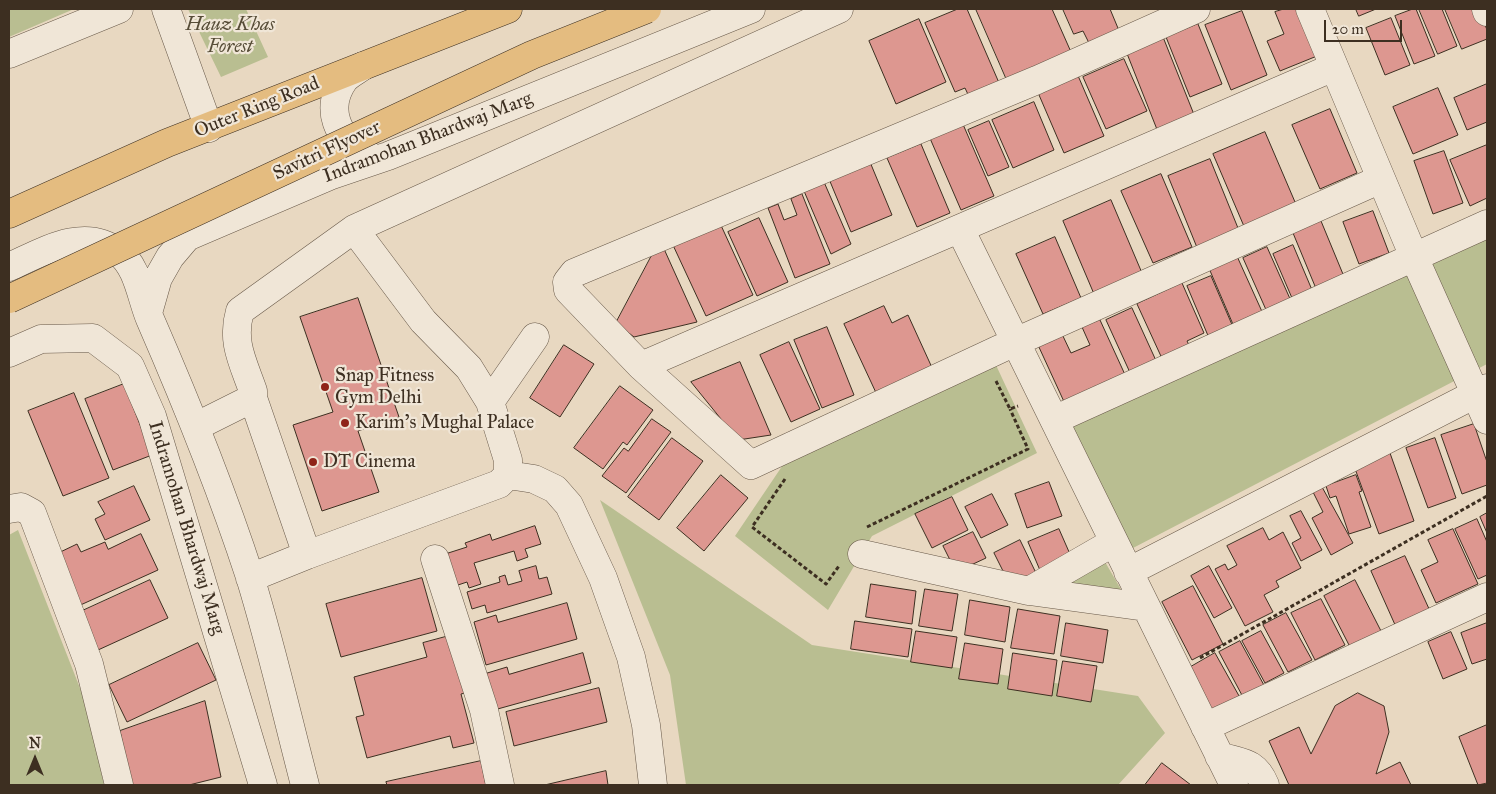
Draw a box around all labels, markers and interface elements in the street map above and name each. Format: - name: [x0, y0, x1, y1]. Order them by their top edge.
- scale bar: [1326, 10, 1404, 42]
- park label: Hauz Khas Forest: [185, 14, 275, 58]
- text: 20 m: [1332, 20, 1364, 38]
- street label: Outer Ring Road: [191, 73, 323, 143]
- street label: Indramohan Bhardwaj Marg: [320, 88, 536, 188]
- street label: Savitri Flyover: [270, 116, 384, 186]
- place label: Snap Fitness Gym Delhi: [335, 365, 434, 409]
- marker: Snap Fitness Gym Delhi: [319, 381, 331, 393]
- place label: Karim's Mughal Palace: [355, 412, 534, 434]
- marker: Karim's Mughal Palace: [339, 417, 351, 429]
- street label: Indramohan Bhardwaj Marg: [143, 419, 229, 637]
- place label: DT Cinema: [323, 451, 415, 473]
- marker: DT Cinema: [307, 456, 319, 468]
- north arrow: [10, 734, 60, 784]
- text: N: [29, 735, 41, 752]

